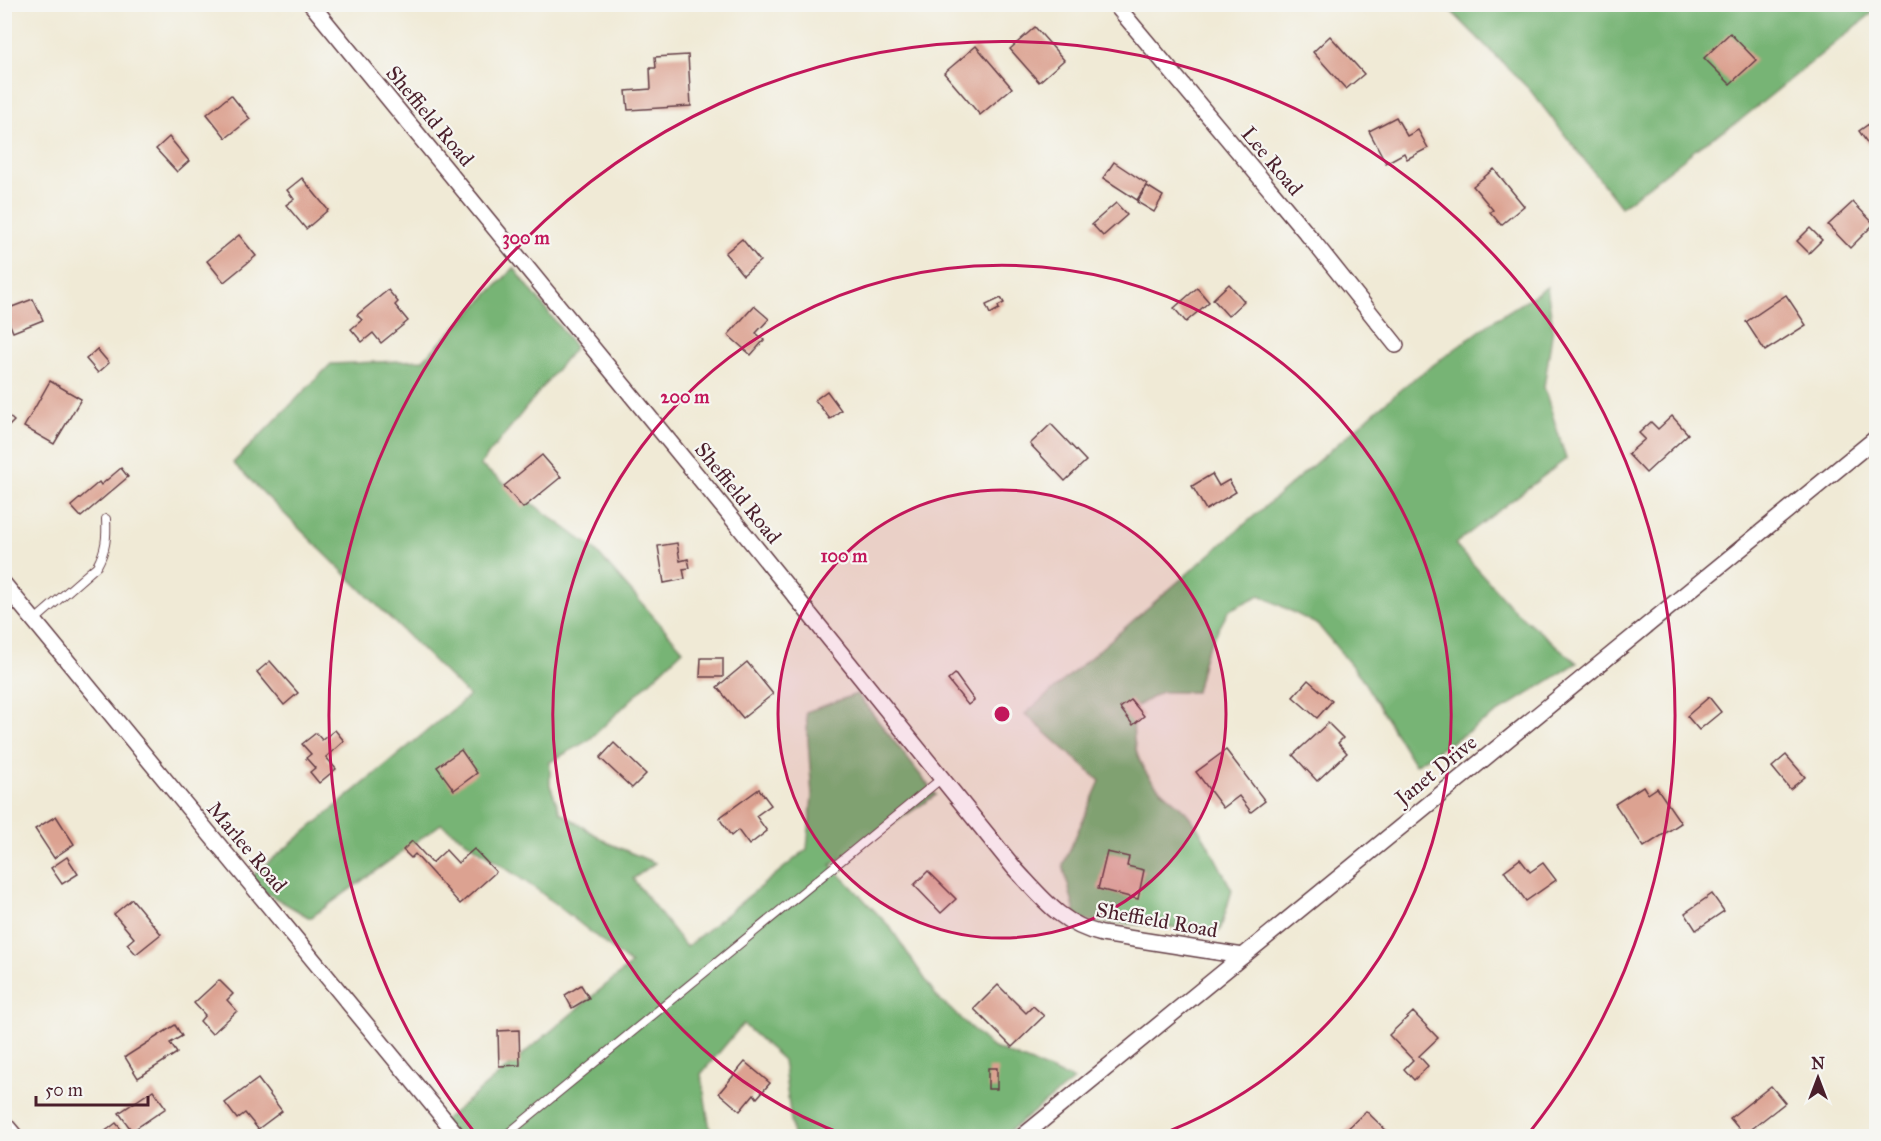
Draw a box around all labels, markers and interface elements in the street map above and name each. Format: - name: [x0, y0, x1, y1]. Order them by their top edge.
- street label: Sheffield Road: [380, 60, 480, 172]
- street label: Lee Road: [1236, 121, 1309, 201]
- text: 300 m: [502, 227, 550, 250]
- text: 200 m: [661, 386, 710, 408]
- street label: Sheffield Road: [689, 437, 787, 549]
- text: 100 m: [821, 545, 868, 567]
- centre of rings: [992, 704, 1012, 724]
- street label: Janet Drive: [1388, 729, 1482, 812]
- street label: Marlee Road: [201, 796, 293, 898]
- street label: Sheffield Road: [1094, 896, 1220, 944]
- north arrow: [1788, 1048, 1848, 1108]
- text: N: [1811, 1054, 1825, 1073]
- scale bar: [36, 1069, 148, 1107]
- text: 50 m: [45, 1079, 83, 1101]

